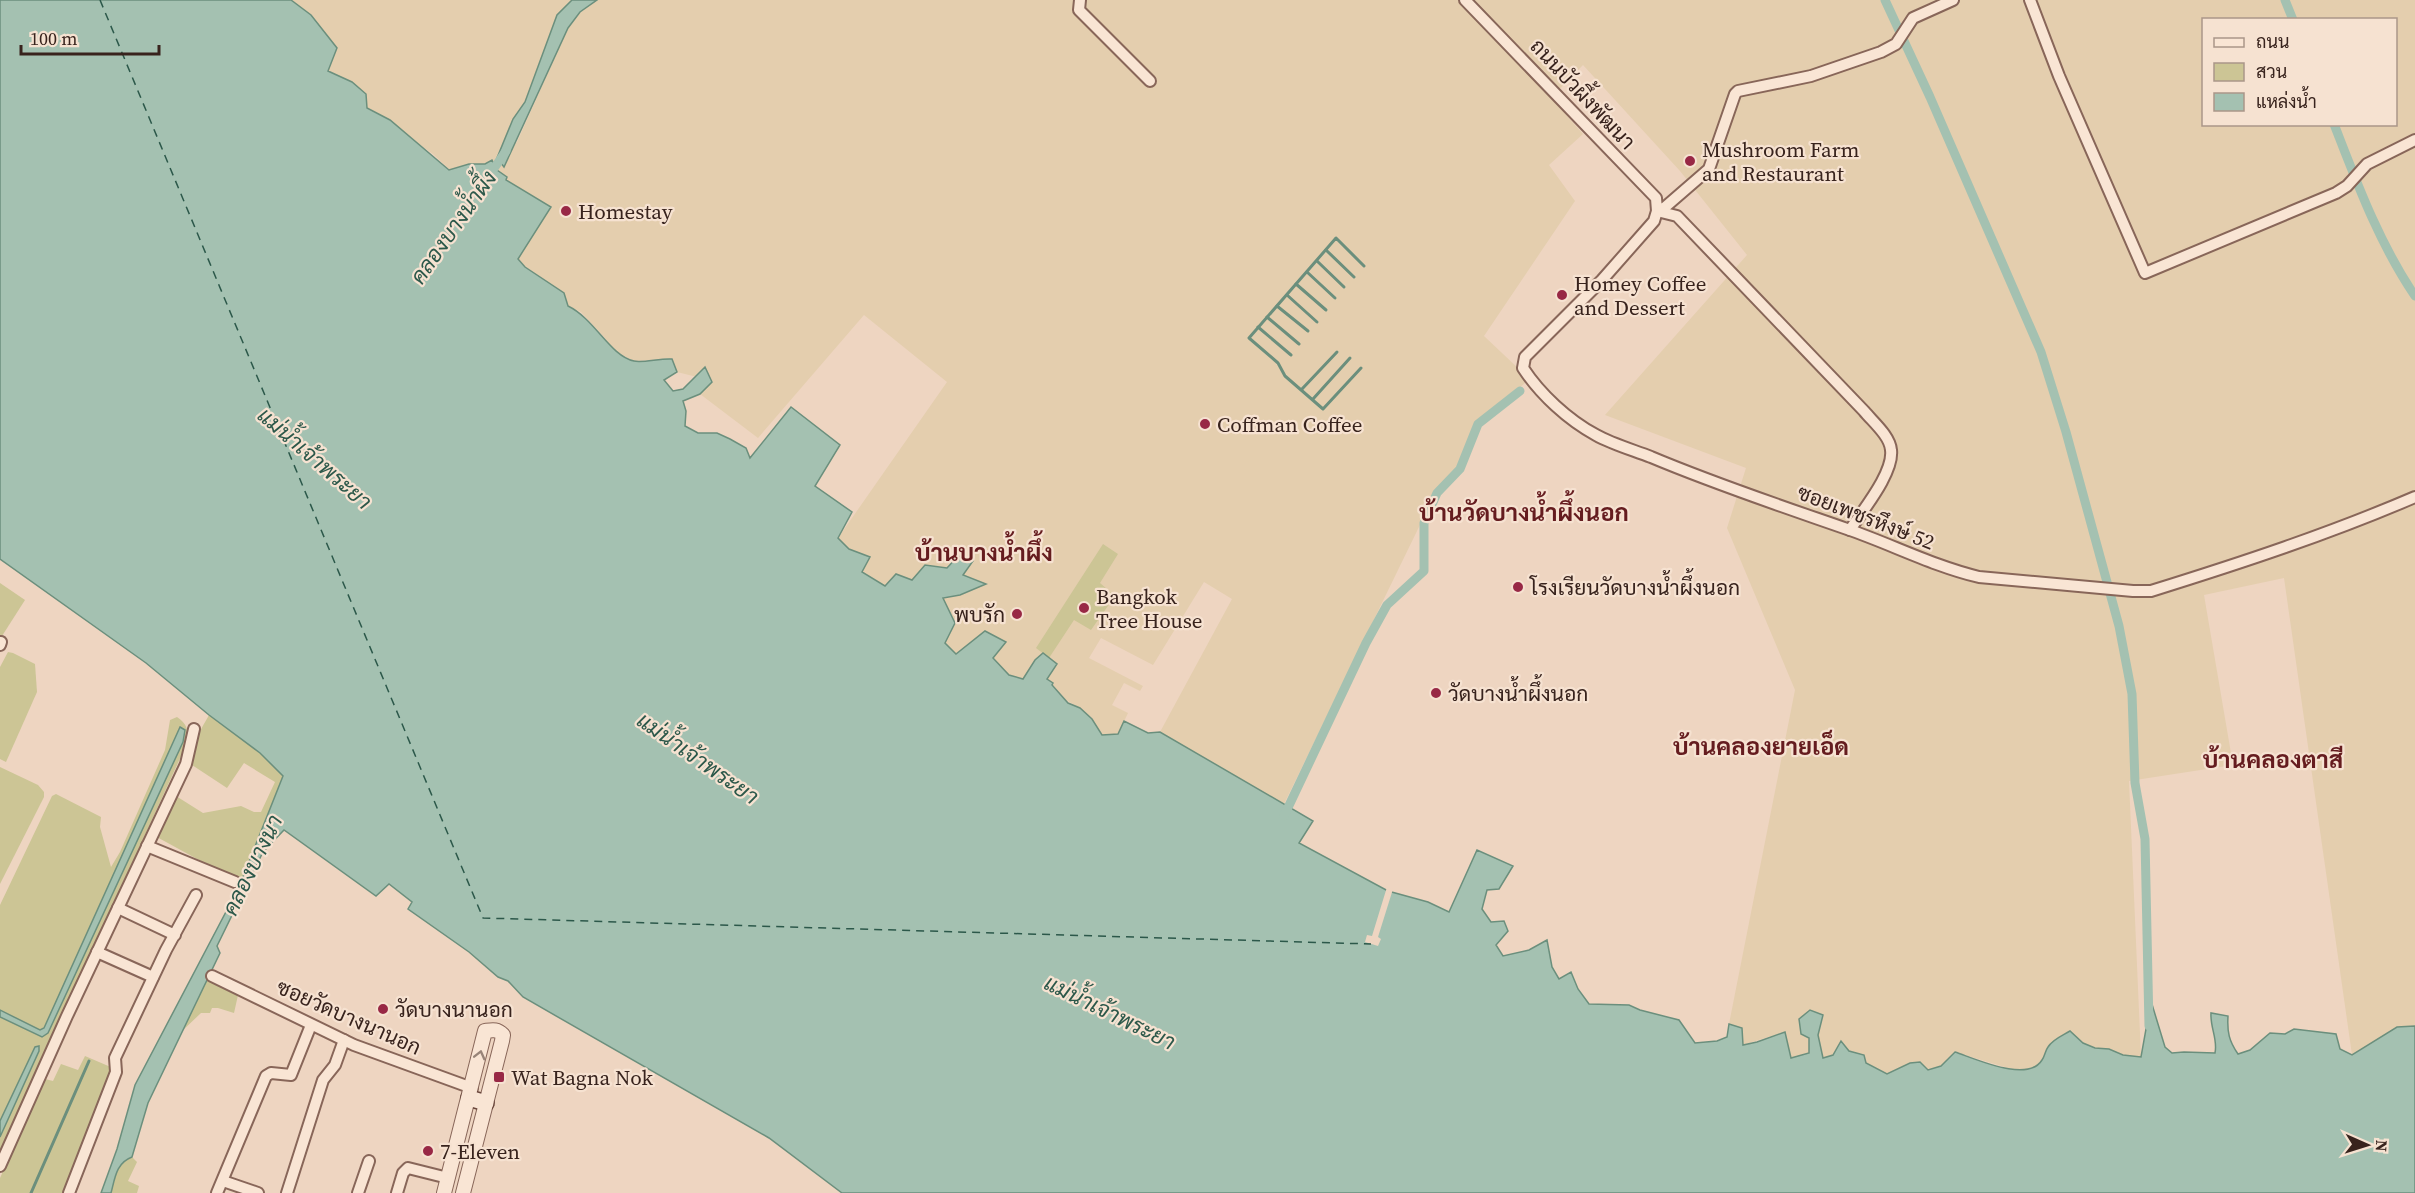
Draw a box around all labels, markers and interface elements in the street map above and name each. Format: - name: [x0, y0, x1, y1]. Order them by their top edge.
- scale bar: [21, 18, 159, 56]
- legend: [2202, 18, 2397, 126]
- text: 100 m: [30, 26, 77, 51]
- street label: ถนนบัวผึ้งพัฒนา: [1524, 29, 1646, 156]
- text: ถนน: [2256, 29, 2289, 54]
- text: สวน: [2256, 59, 2287, 84]
- text: แหล่งน้ำ: [2256, 86, 2317, 114]
- place label: Mushroom Farm and Restaurant: [1702, 135, 1860, 188]
- marker: Mushroom Farm and Restaurant: [1683, 154, 1697, 168]
- water label: คลองบางน้ำผึ้ง: [400, 162, 503, 290]
- place label: Homestay: [578, 197, 673, 226]
- marker: Homestay: [559, 204, 573, 218]
- place label: Homey Coffee and Dessert: [1574, 269, 1706, 322]
- marker: Homey Coffee and Dessert: [1555, 288, 1569, 302]
- water label: แม่น้ำเจ้าพระยา: [252, 397, 381, 516]
- place label: Coffman Coffee: [1217, 410, 1362, 439]
- marker: Coffman Coffee: [1198, 417, 1212, 431]
- street label: ซอยเพชรหึงษ์ 52: [1793, 478, 1939, 556]
- district label: บ้านวัดบางน้ำผึ้งนอก: [1419, 490, 1629, 529]
- district label: บ้านบางน้ำผึ้ง: [915, 530, 1053, 569]
- place label: โรงเรียนวัดบางน้ำผึ้งนอก: [1529, 568, 1740, 602]
- marker: โรงเรียนวัดบางน้ำผึ้งนอก: [1511, 580, 1525, 594]
- place label: Bangkok Tree House: [1096, 582, 1203, 635]
- place label: พบรัก: [954, 600, 1005, 629]
- marker: Bangkok Tree House: [1077, 601, 1091, 615]
- marker: พบรัก: [1010, 607, 1024, 621]
- place label: วัดบางน้ำผึ้งนอก: [1448, 674, 1588, 708]
- marker: วัดบางน้ำผึ้งนอก: [1429, 686, 1443, 700]
- water label: แม่น้ำเจ้าพระยา: [631, 702, 767, 811]
- district label: บ้านคลองยายเอ็ด: [1673, 729, 1849, 763]
- district label: บ้านคลองตาสี: [2203, 743, 2343, 776]
- water label: คลองบางนา: [215, 810, 289, 920]
- water label: แม่น้ำเจ้าพระยา: [1040, 964, 1182, 1057]
- street label: ซอยวัดบางนานอก: [272, 972, 426, 1062]
- place label: วัดบางนานอก: [395, 995, 513, 1024]
- marker: วัดบางนานอก: [376, 1002, 390, 1016]
- one-way arrow: [472, 1050, 485, 1060]
- place label: Wat Bagna Nok: [511, 1063, 654, 1092]
- marker: Wat Bagna Nok: [492, 1070, 506, 1084]
- north arrow: [2337, 1115, 2397, 1175]
- place label: 7-Eleven: [440, 1137, 520, 1166]
- text: N: [2371, 1139, 2393, 1153]
- marker: 7-Eleven: [421, 1144, 435, 1158]

